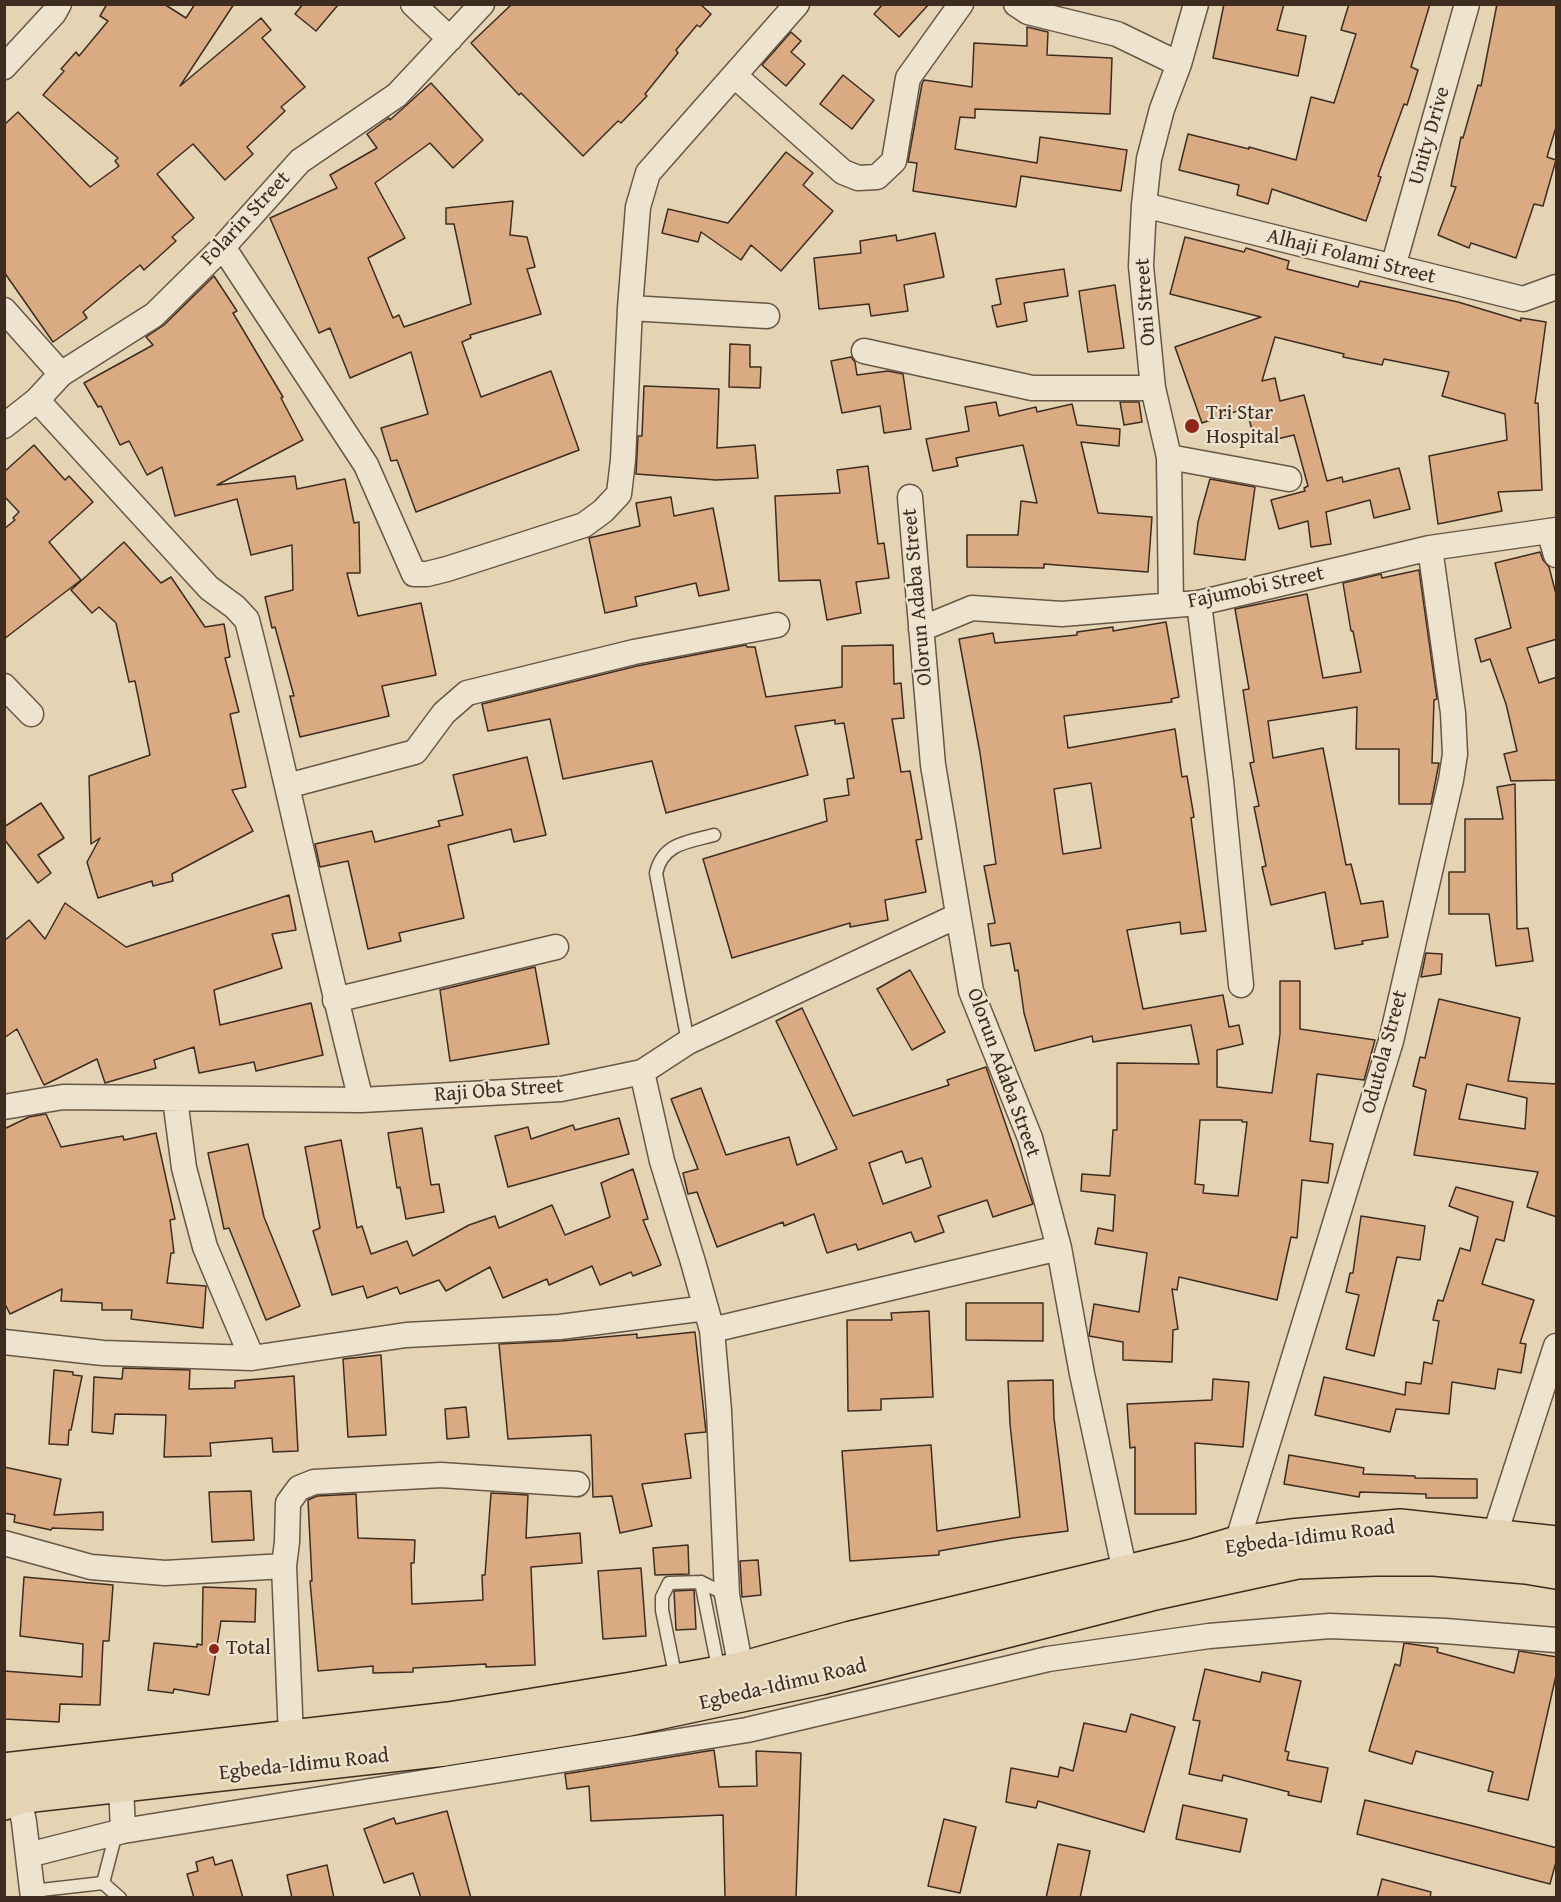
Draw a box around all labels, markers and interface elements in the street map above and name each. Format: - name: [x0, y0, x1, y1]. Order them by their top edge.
- street label: Unity Drive: [1404, 84, 1456, 188]
- street label: Folarin Street: [196, 167, 296, 271]
- street label: Alhaji Folami Street: [1264, 224, 1438, 290]
- street label: Oni Street: [1130, 257, 1162, 347]
- place label: Tri Star Hospital: [1206, 401, 1279, 451]
- marker: Tri Star Hospital: [1183, 417, 1201, 435]
- street label: Olorun Adaba Street: [898, 507, 938, 687]
- street label: Fajumobi Street: [1186, 561, 1326, 615]
- street label: Olorun Adaba Street: [961, 985, 1045, 1161]
- street label: Odutola Street: [1356, 987, 1414, 1117]
- street label: Raji Oba Street: [434, 1074, 564, 1108]
- street label: Egbeda-Idimu Road: [1224, 1515, 1396, 1561]
- place label: Total: [226, 1636, 271, 1662]
- marker: Total: [207, 1642, 221, 1656]
- street label: Egbeda-Idimu Road: [697, 1654, 869, 1716]
- street label: Egbeda-Idimu Road: [218, 1744, 390, 1786]

